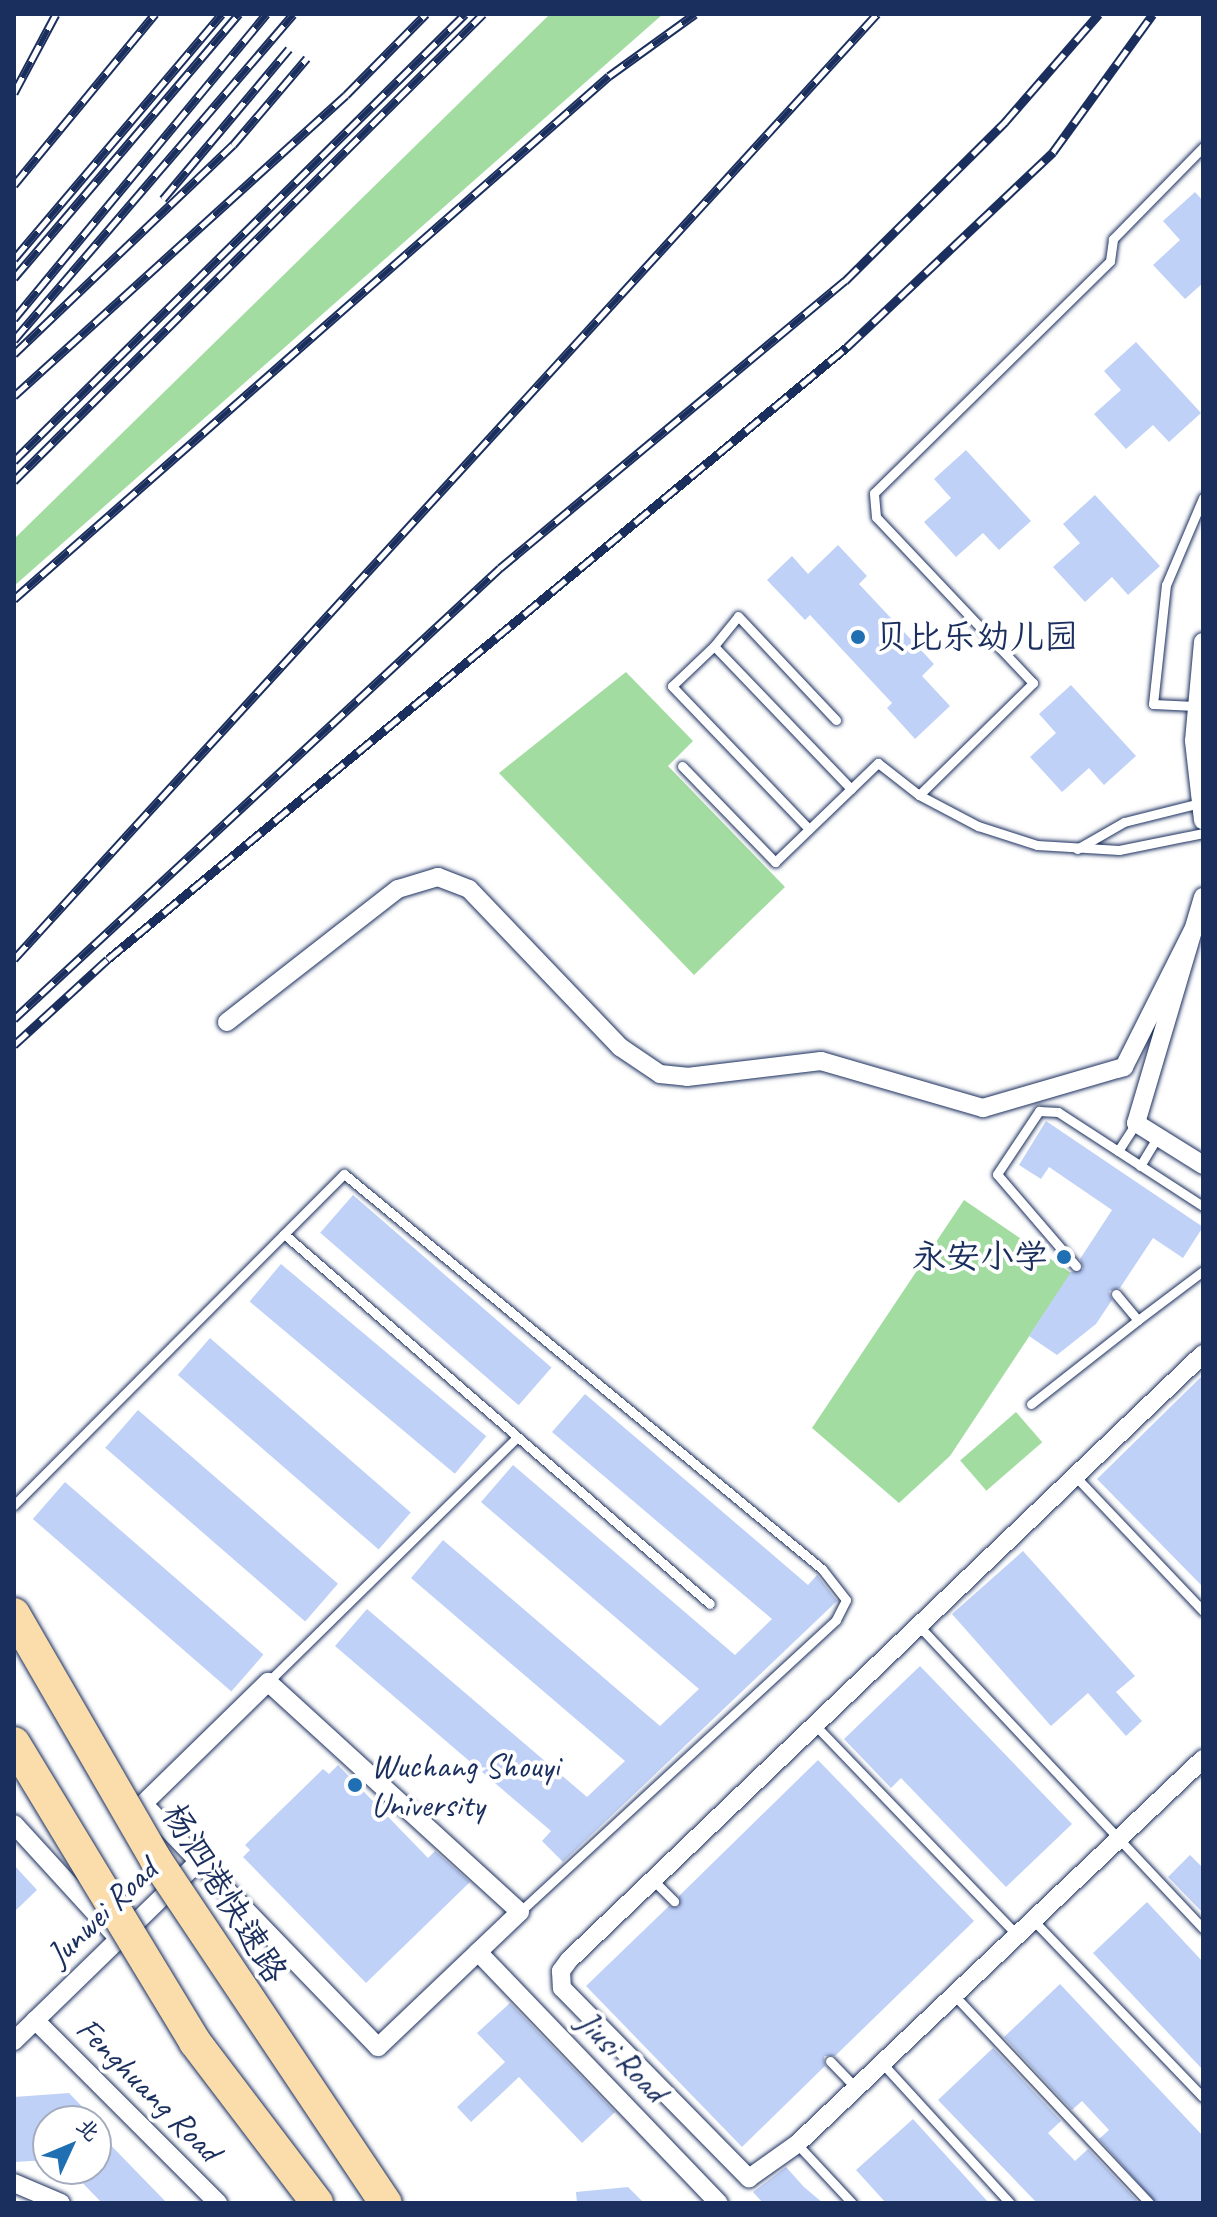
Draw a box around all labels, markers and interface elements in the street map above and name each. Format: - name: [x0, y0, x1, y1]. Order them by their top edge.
- place label: 贝比乐幼儿园: [874, 617, 1078, 657]
- marker: 贝比乐幼儿园: [849, 628, 867, 646]
- place label: 永安小学: [912, 1237, 1048, 1277]
- marker: 永安小学: [1055, 1248, 1073, 1266]
- place label: Wuchang Shouyi University: [371, 1745, 560, 1824]
- marker: Wuchang Shouyi University: [346, 1776, 364, 1794]
- street label: 杨泗港快速路: [154, 1796, 296, 1990]
- street label: Junwei Road: [37, 1849, 165, 1975]
- street label: Jiusi Road: [568, 2001, 676, 2111]
- street label: Fenghuang Road: [68, 2008, 230, 2170]
- north arrow: [32, 2105, 112, 2185]
- text: 北: [70, 2112, 106, 2147]

